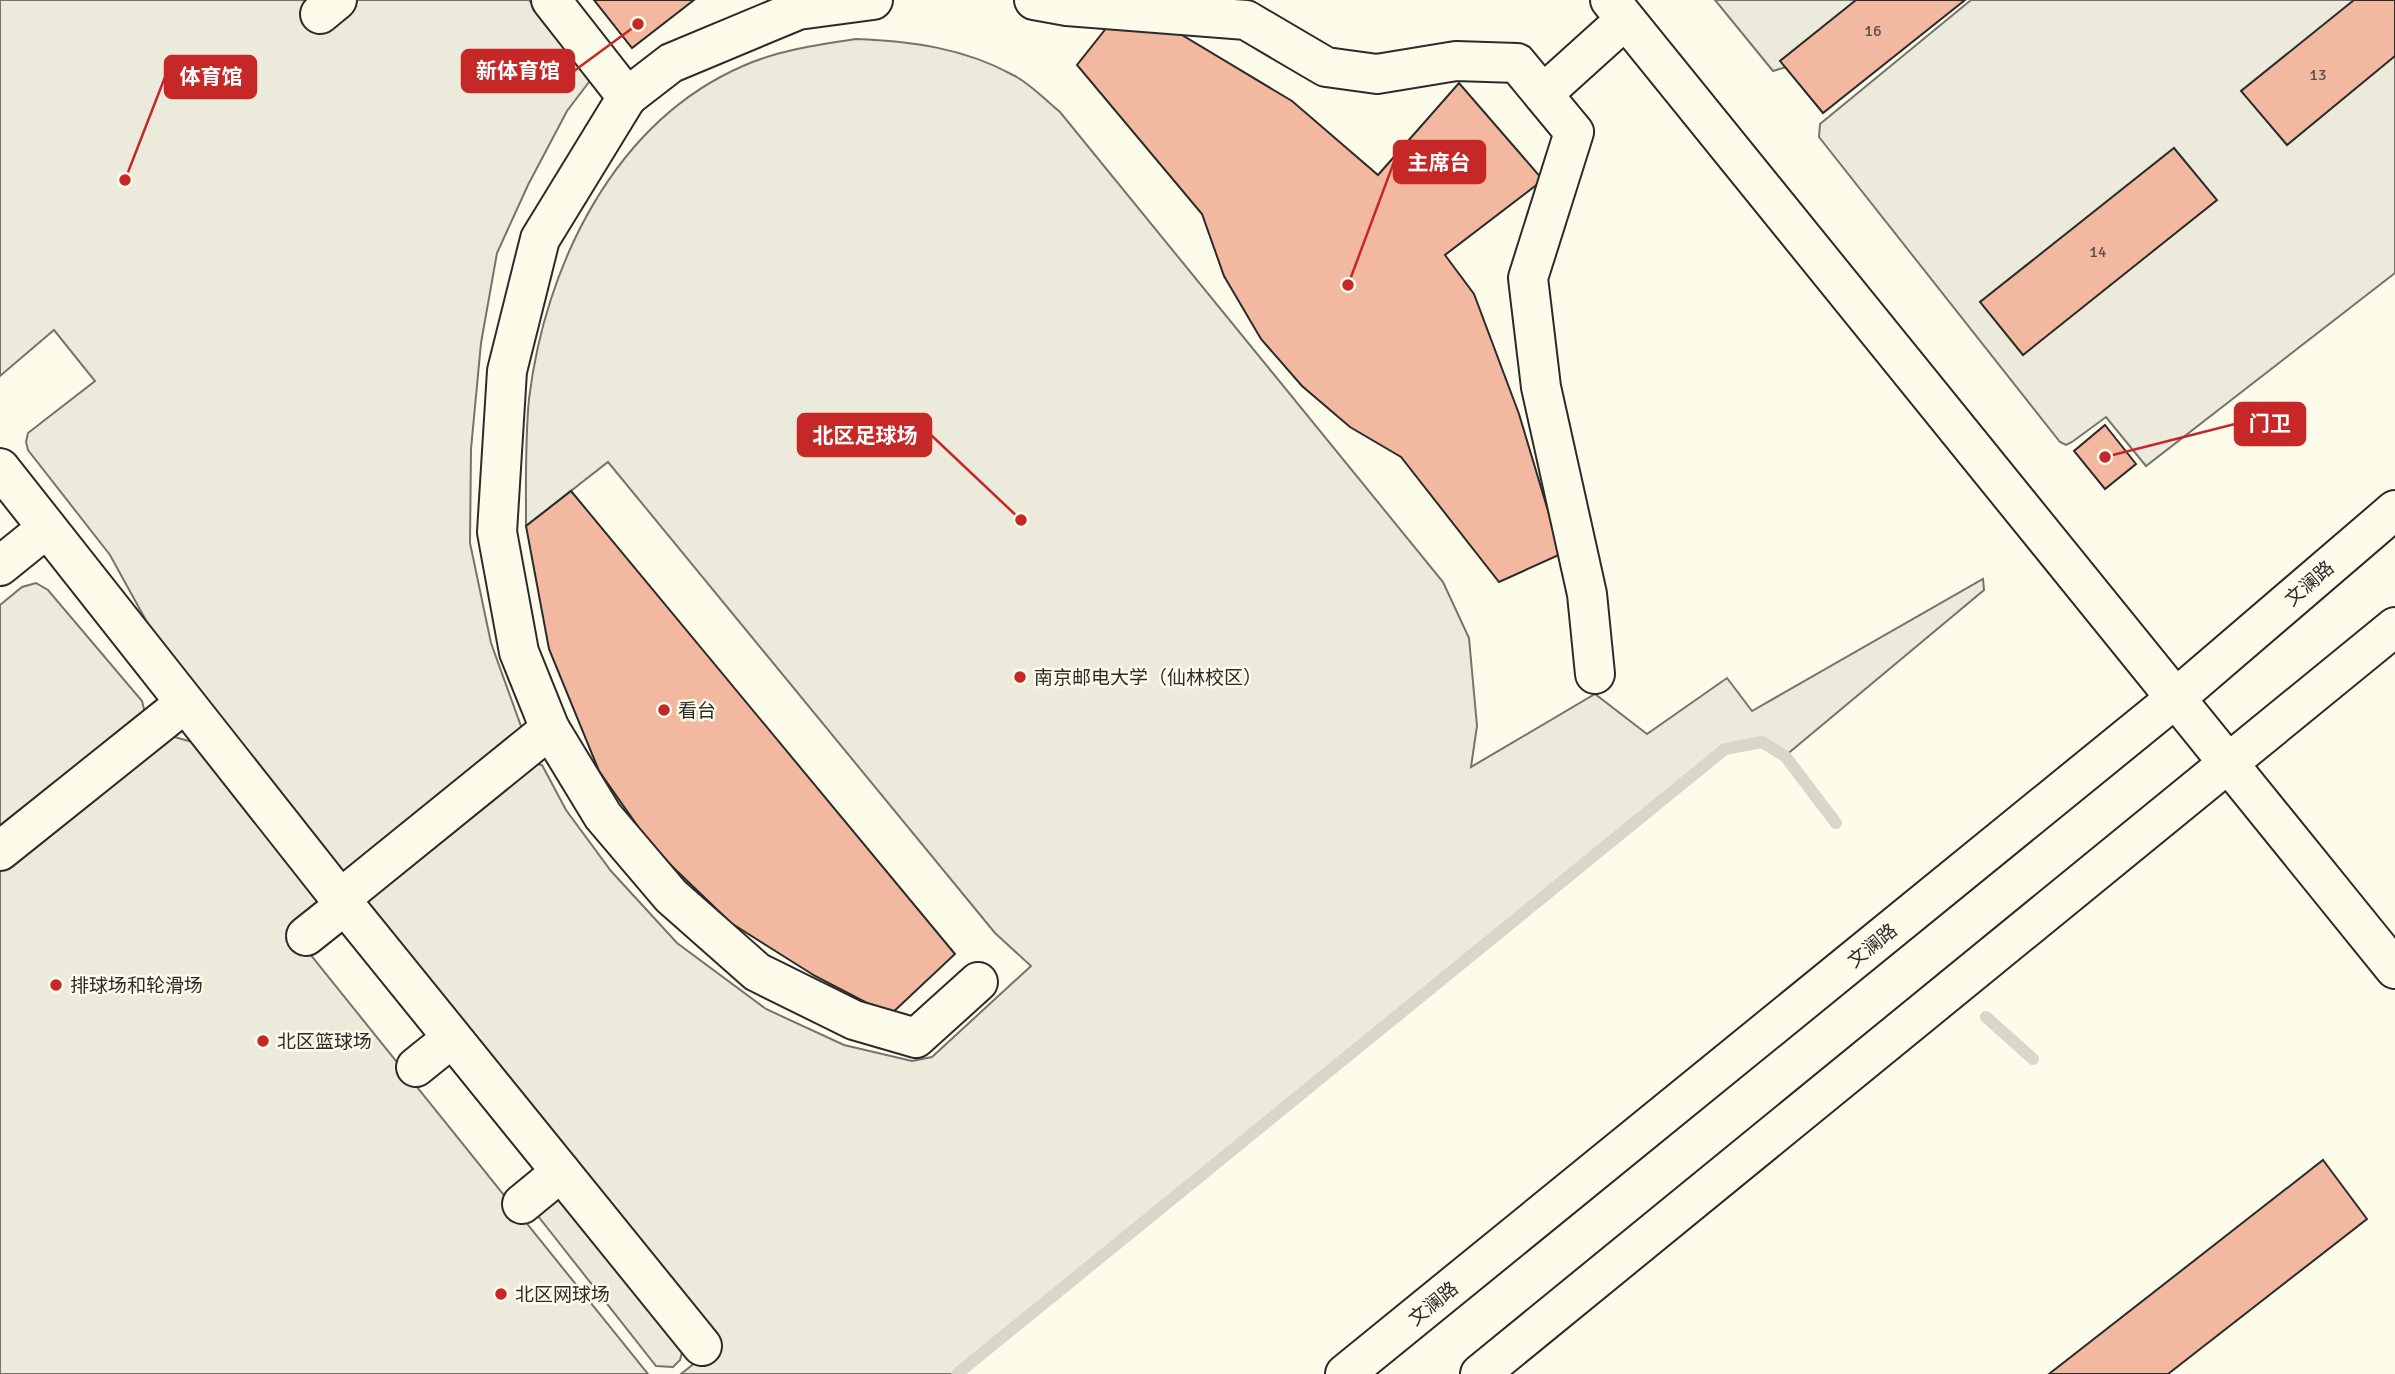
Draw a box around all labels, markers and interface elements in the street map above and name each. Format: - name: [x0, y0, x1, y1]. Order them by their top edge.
- house number: 16: [1864, 21, 1882, 41]
- callout: 新体育馆: [462, 50, 574, 92]
- callout: 体育馆: [165, 56, 256, 98]
- text: 新体育馆: [476, 58, 560, 84]
- text: 体育馆: [180, 64, 243, 90]
- house number: 13: [2309, 65, 2327, 85]
- callout: 主席台: [1394, 141, 1485, 183]
- text: 主席台: [1408, 150, 1471, 176]
- house number: 14: [2089, 242, 2107, 262]
- callout: 门卫: [2235, 403, 2305, 445]
- text: 门卫: [2249, 411, 2291, 437]
- callout: 北区足球场: [798, 414, 931, 456]
- text: 北区足球场: [813, 423, 918, 449]
- street label: 文澜路: [2280, 556, 2339, 612]
- place label: 南京邮电大学（仙林校区）: [1034, 666, 1262, 690]
- marker: 南京邮电大学（仙林校区）: [1012, 669, 1028, 685]
- place label: 看台: [678, 699, 716, 723]
- marker: 看台: [656, 702, 672, 718]
- street label: 文澜路: [1843, 919, 1902, 973]
- place label: 排球场和轮滑场: [70, 974, 203, 998]
- marker: 排球场和轮滑场: [48, 977, 64, 993]
- place label: 北区篮球场: [277, 1030, 372, 1054]
- marker: 北区篮球场: [255, 1033, 271, 1049]
- street label: 文澜路: [1404, 1277, 1463, 1331]
- place label: 北区网球场: [515, 1283, 610, 1307]
- marker: 北区网球场: [493, 1286, 509, 1302]

